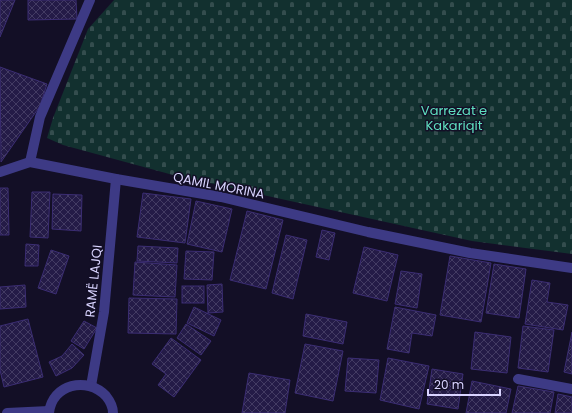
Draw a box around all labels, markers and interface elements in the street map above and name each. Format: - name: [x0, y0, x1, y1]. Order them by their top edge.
- park label: Varrezat e Kakariqit: [421, 101, 487, 135]
- street label: QAMIL MORINA: [171, 167, 267, 204]
- street label: RAMË LAJQI: [80, 244, 107, 318]
- scale bar: [428, 371, 500, 397]
- text: 20 m: [434, 376, 464, 393]

